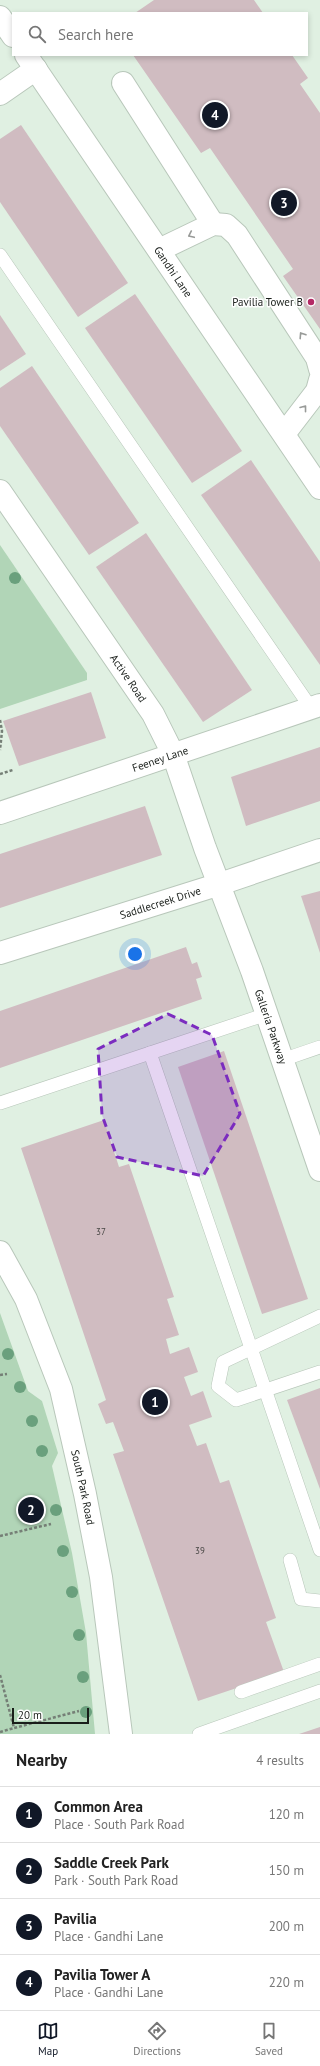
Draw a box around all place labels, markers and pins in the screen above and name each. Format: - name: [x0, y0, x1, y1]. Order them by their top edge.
- pin: 4: [202, 100, 228, 130]
- pin: 3: [271, 188, 297, 218]
- place label: Pavilia Tower B: [232, 295, 303, 309]
- marker: Pavilia Tower B: [306, 297, 316, 307]
- pin: 1: [142, 1387, 168, 1417]
- pin: 2: [18, 1495, 44, 1525]

